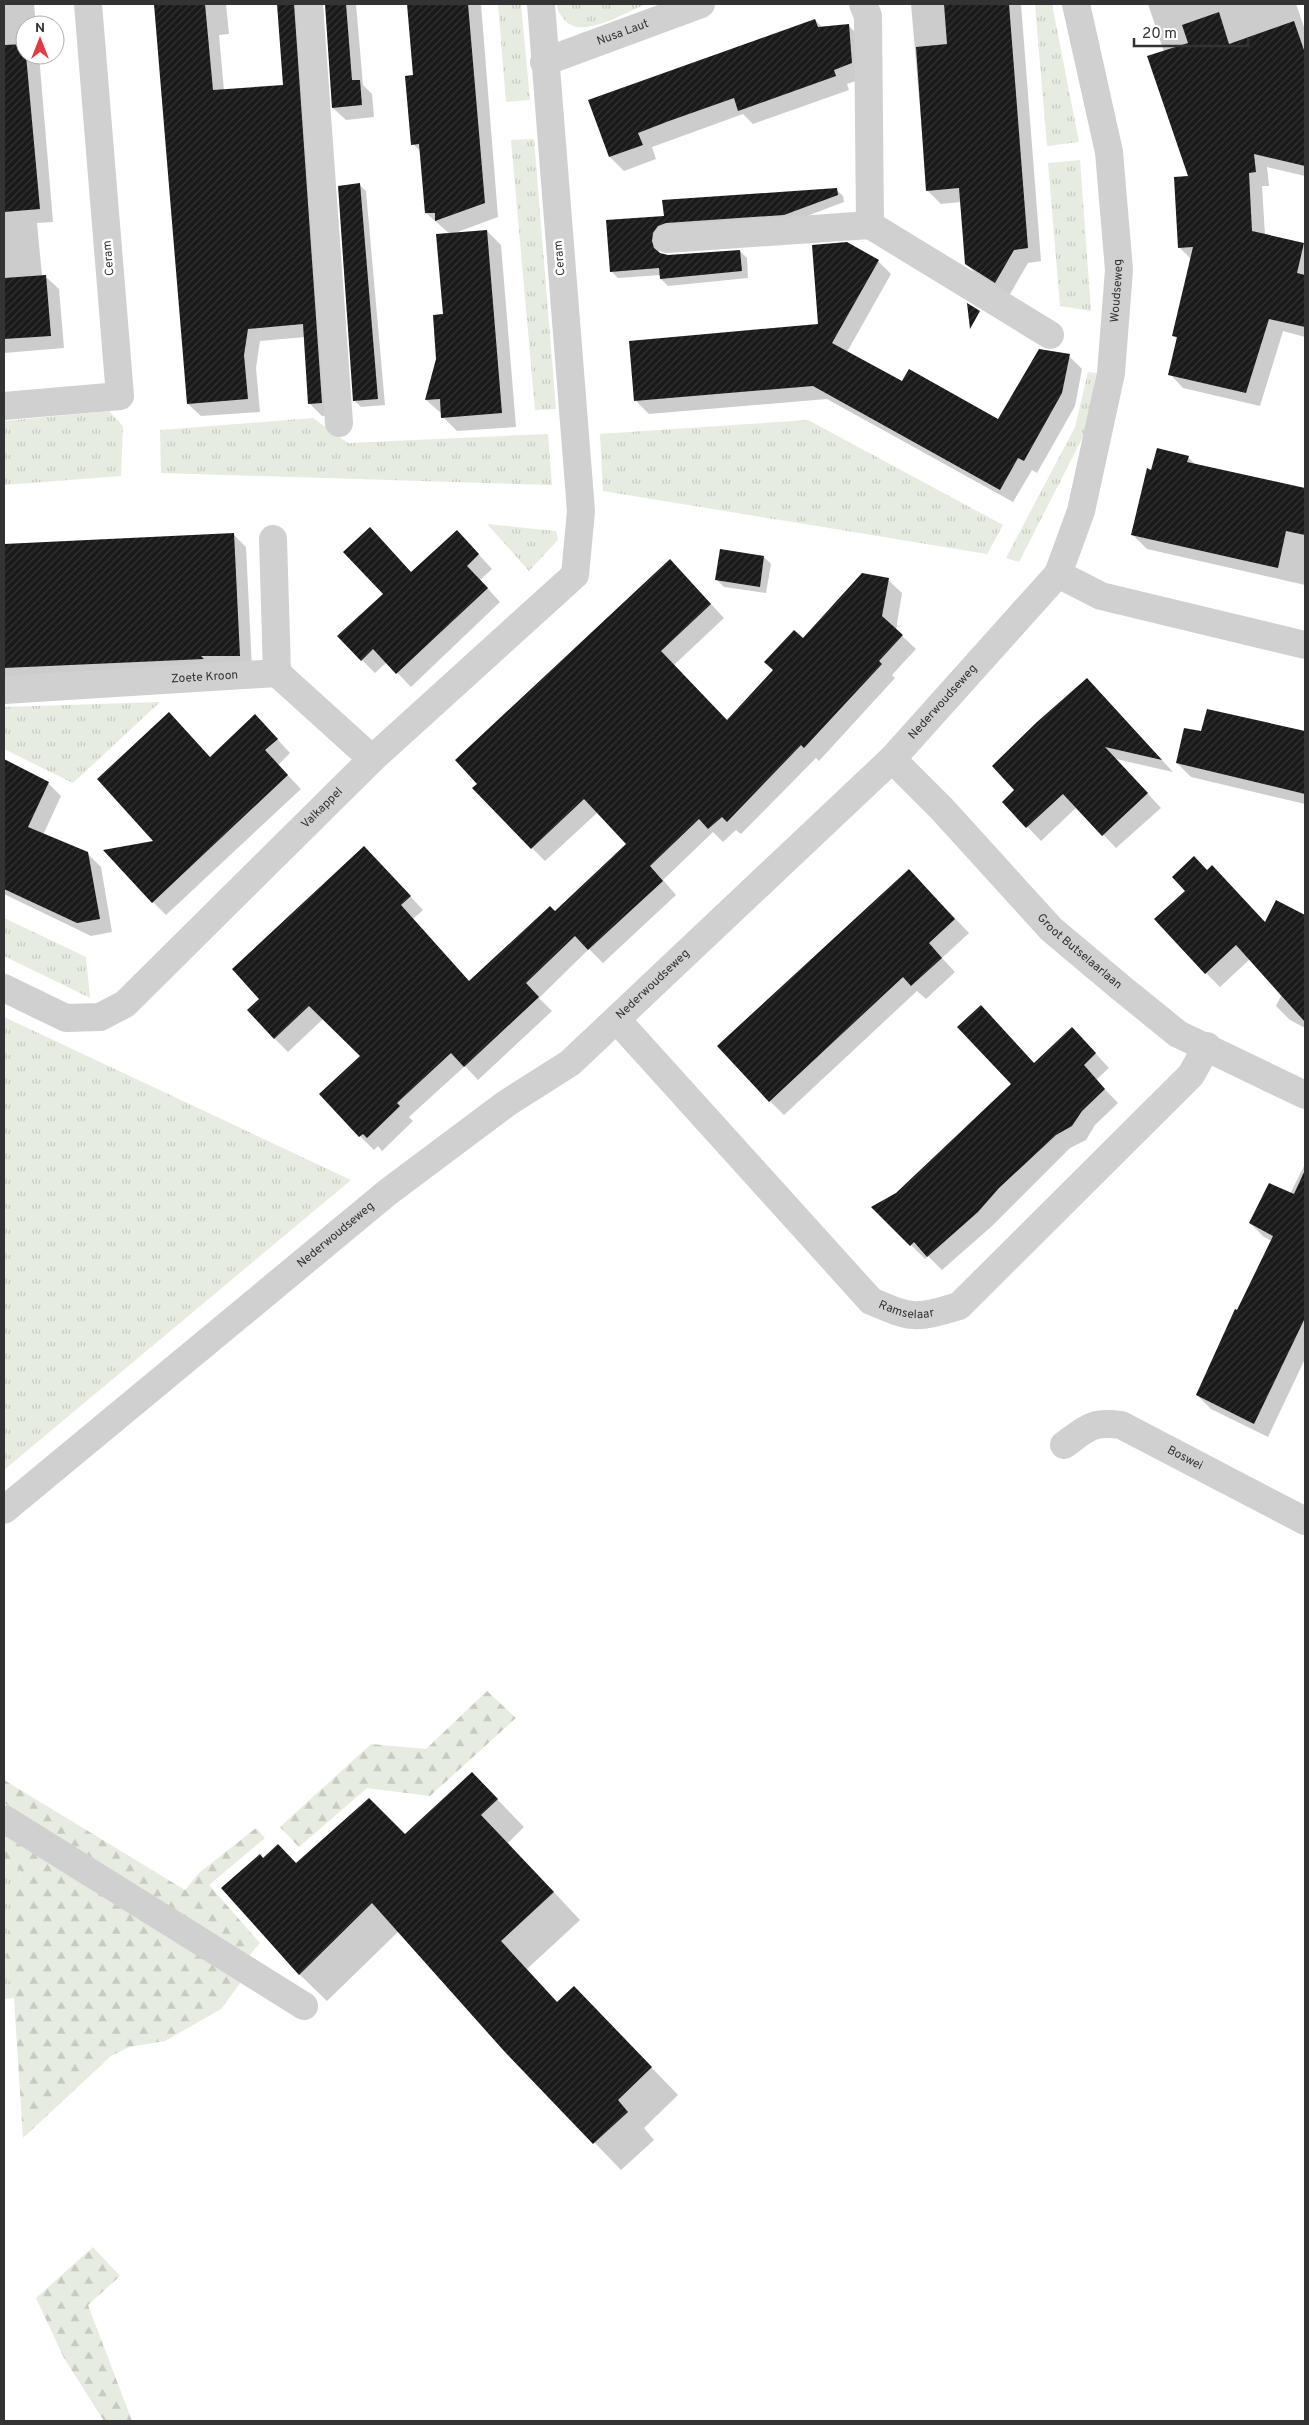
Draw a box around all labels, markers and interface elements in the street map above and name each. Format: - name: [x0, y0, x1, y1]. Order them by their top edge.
- north arrow: [15, 15, 65, 65]
- scale bar: [1134, 15, 1248, 47]
- street label: Nusa Laut: [595, 16, 651, 50]
- text: N: [35, 20, 45, 37]
- text: 20 m: [1142, 25, 1177, 44]
- street label: Ceram: [99, 240, 119, 276]
- street label: Ceram: [550, 240, 570, 276]
- street label: Woudseweg: [1107, 258, 1127, 323]
- street label: Nederwoudseweg: [905, 661, 981, 743]
- street label: Zoete Kroon: [171, 667, 239, 688]
- street label: Valkappel: [298, 784, 347, 832]
- street label: Groot Butselaarlaan: [1033, 910, 1125, 993]
- street label: Nederwoudseweg: [613, 946, 693, 1023]
- street label: Nederwoudseweg: [294, 1198, 378, 1272]
- street label: Ramselaar: [876, 1297, 936, 1323]
- street label: Boswei: [1164, 1442, 1205, 1474]

